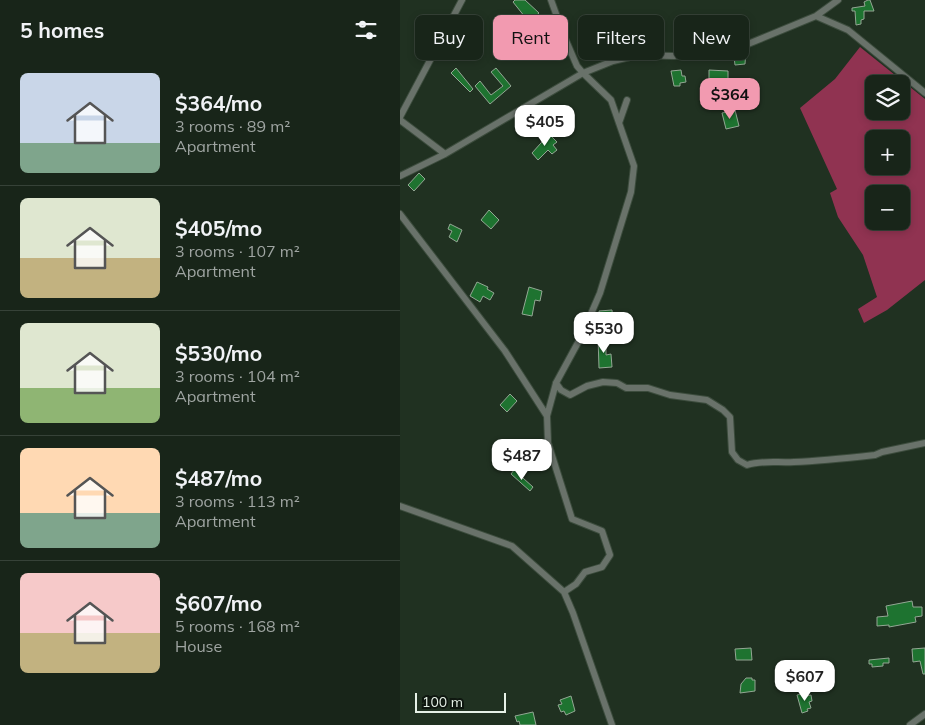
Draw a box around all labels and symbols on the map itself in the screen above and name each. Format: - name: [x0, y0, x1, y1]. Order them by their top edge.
- pin: $364: [700, 78, 760, 120]
- pin: $405: [515, 104, 575, 147]
- pin: $530: [574, 312, 634, 354]
- pin: $487: [492, 438, 552, 481]
- pin: $607: [775, 660, 835, 702]
- scale bar: [415, 690, 506, 713]

